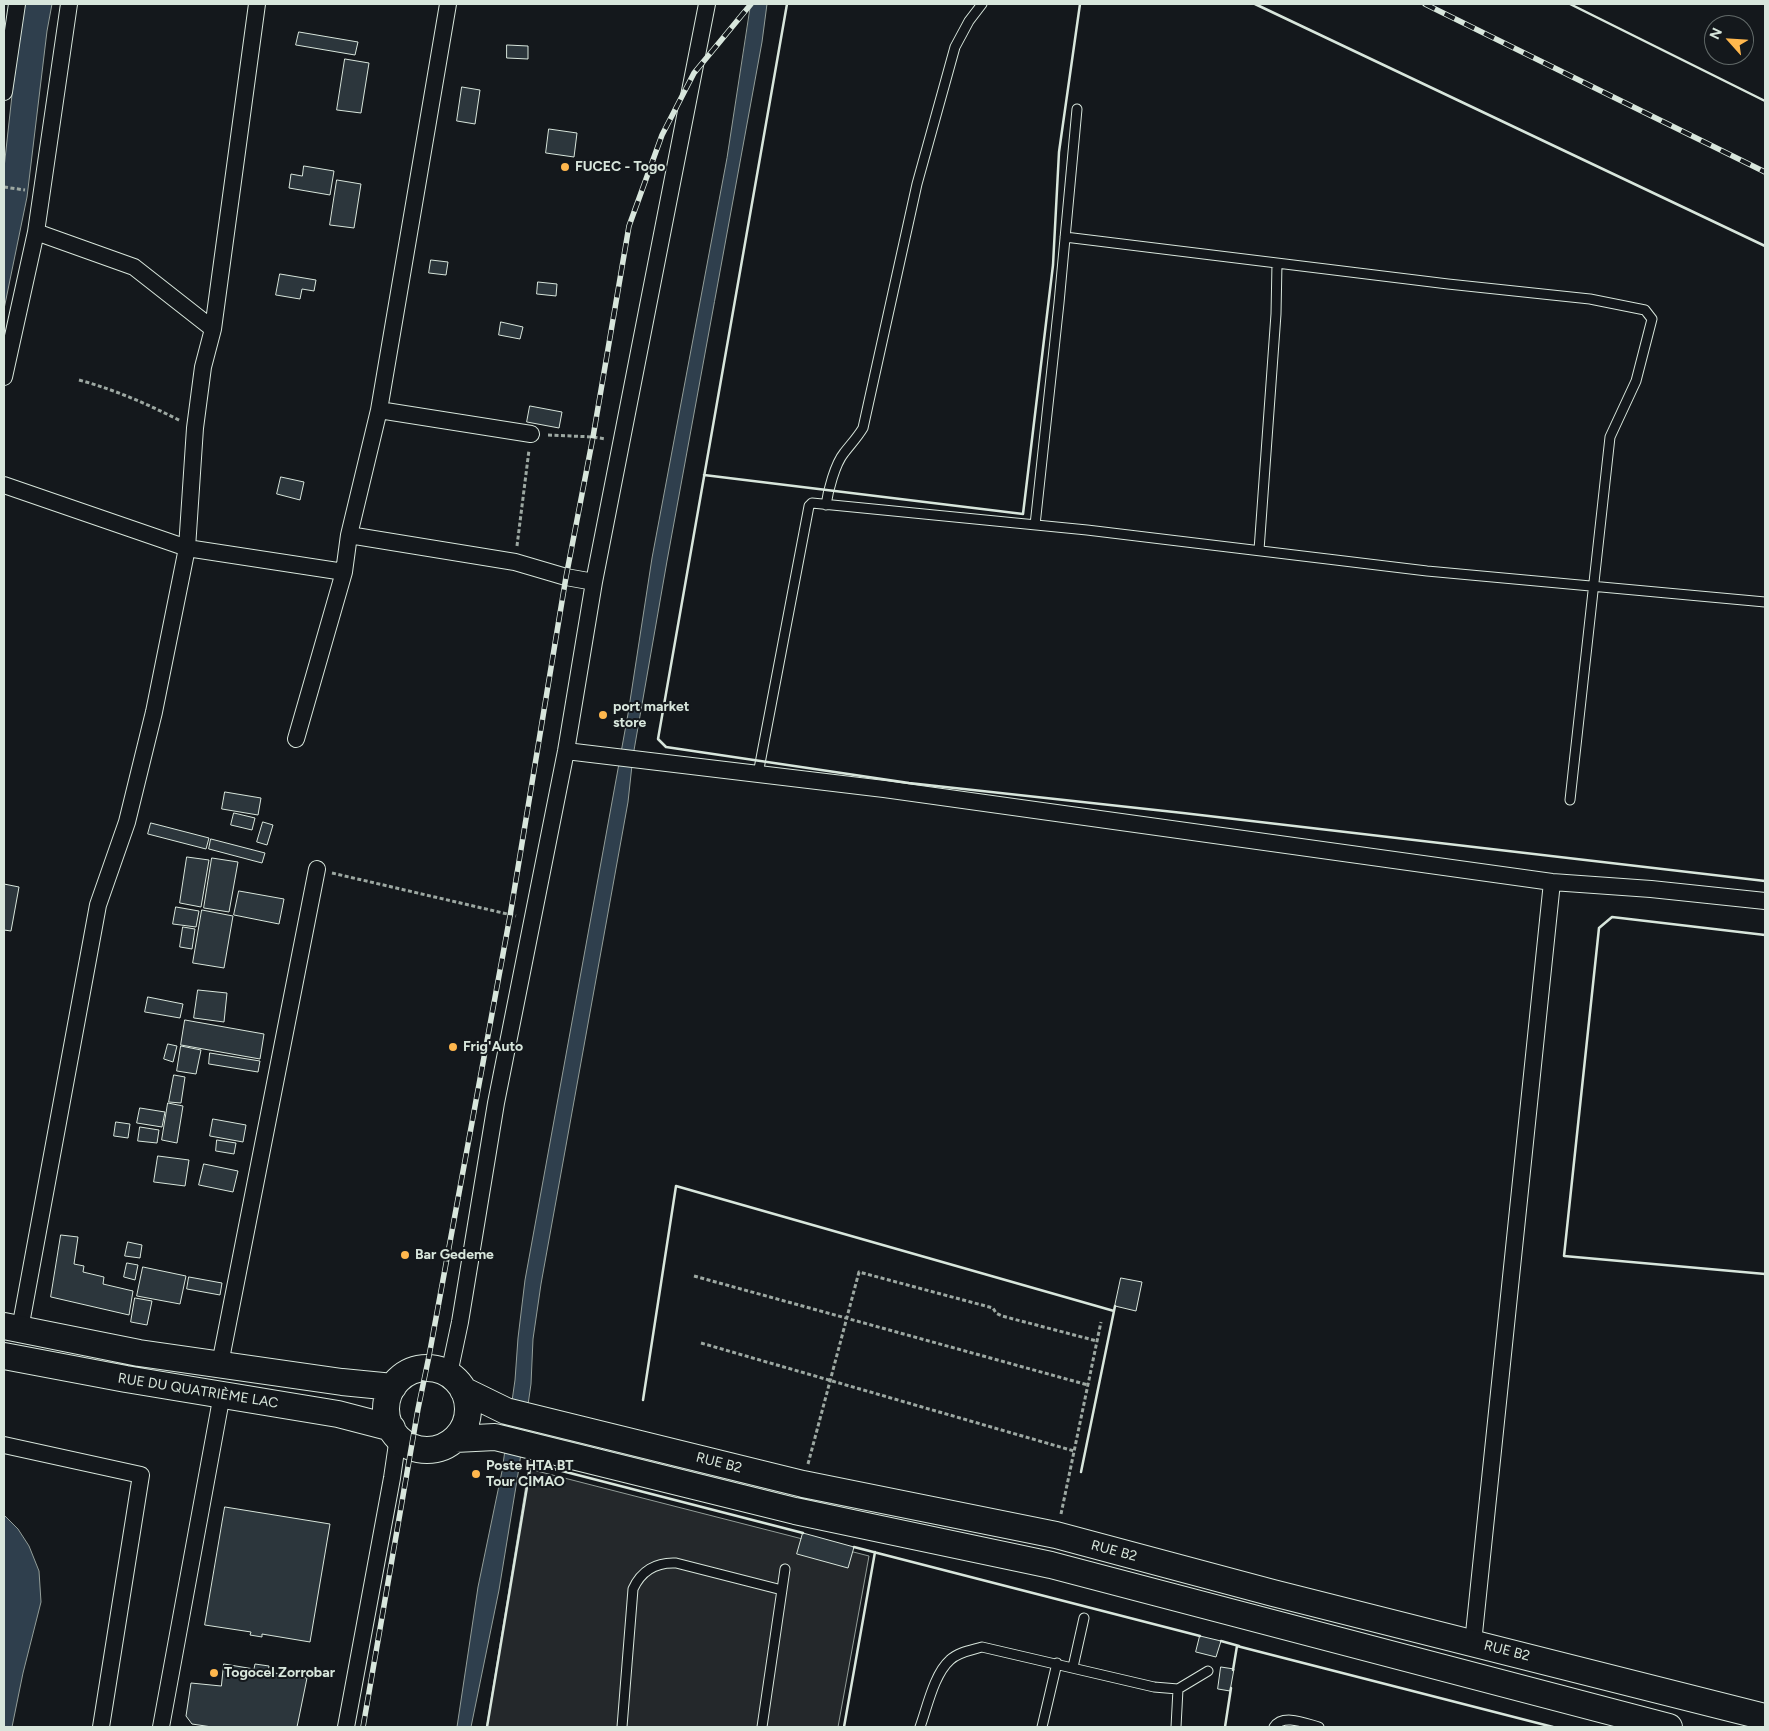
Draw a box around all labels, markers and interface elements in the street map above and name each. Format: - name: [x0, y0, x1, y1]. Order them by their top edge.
- north arrow: [1704, 15, 1754, 65]
- text: N: [1706, 25, 1726, 42]
- place label: FUCEC - Togo: [575, 159, 665, 175]
- marker: FUCEC - Togo: [559, 161, 571, 173]
- place label: port market store: [613, 699, 689, 732]
- marker: port market store: [597, 709, 609, 721]
- place label: Frig'Auto: [463, 1039, 523, 1055]
- marker: Frig'Auto: [447, 1041, 459, 1053]
- place label: Bar Gedeme: [415, 1247, 494, 1263]
- marker: Bar Gedeme: [399, 1249, 411, 1261]
- street label: RUE DU QUATRIÈME LAC: [117, 1370, 279, 1412]
- street label: RUE B2: [694, 1449, 744, 1477]
- place label: Poste HTA BT Tour CIMAO: [486, 1458, 573, 1490]
- marker: Poste HTA BT Tour CIMAO: [470, 1468, 482, 1480]
- street label: RUE B2: [1089, 1537, 1139, 1565]
- street label: RUE B2: [1482, 1637, 1532, 1665]
- place label: Togocel Zorrobar: [224, 1665, 335, 1681]
- marker: Togocel Zorrobar: [208, 1667, 220, 1679]

